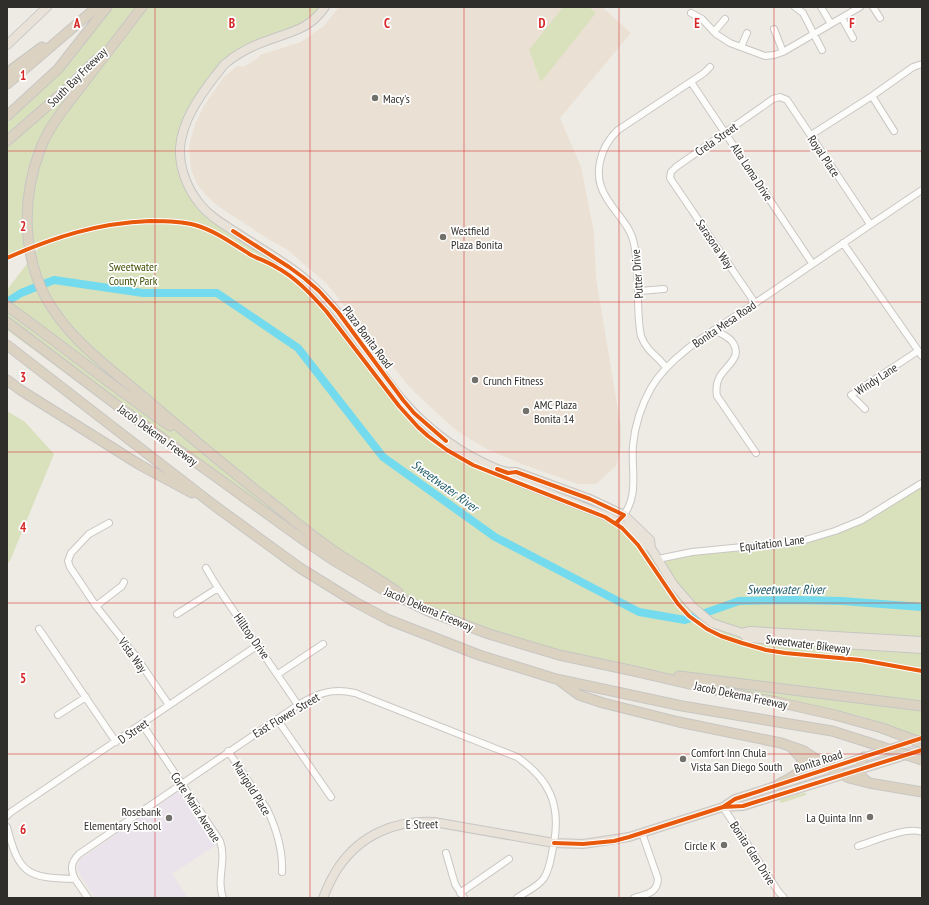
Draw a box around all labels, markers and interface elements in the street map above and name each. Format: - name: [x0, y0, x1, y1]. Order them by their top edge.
- text: A: [73, 15, 81, 32]
- text: B: [229, 15, 235, 32]
- text: C: [384, 15, 390, 32]
- text: D: [539, 15, 546, 32]
- text: E: [694, 15, 700, 32]
- text: F: [849, 15, 855, 32]
- street label: South Bay Freeway: [44, 44, 110, 110]
- text: 1: [20, 67, 26, 84]
- place label: Macy's: [383, 91, 410, 106]
- marker: Macy's: [370, 93, 380, 103]
- street label: Crela Street: [692, 119, 741, 159]
- street label: Royal Place: [805, 132, 843, 180]
- street label: Alta Loma Drive: [728, 140, 776, 204]
- street label: Sarasona Way: [693, 216, 737, 272]
- text: 2: [20, 218, 26, 235]
- place label: Westfield Plaza Bonita: [451, 223, 503, 252]
- marker: Westfield Plaza Bonita: [438, 232, 448, 242]
- street label: Putter Drive: [628, 249, 646, 299]
- park label: Sweetwater County Park: [109, 259, 158, 288]
- street label: Bonita Mesa Road: [689, 297, 759, 351]
- street label: Plaza Bonita Road: [340, 303, 396, 371]
- street label: Windy Lane: [852, 360, 900, 398]
- text: 3: [20, 369, 26, 386]
- place label: Crunch Fitness: [483, 373, 543, 388]
- marker: Crunch Fitness: [470, 375, 480, 385]
- place label: AMC Plaza Bonita 14: [534, 397, 577, 426]
- street label: Jacob Dekema Freeway: [114, 400, 201, 469]
- marker: AMC Plaza Bonita 14: [521, 406, 531, 416]
- water label: Sweetwater River: [408, 456, 484, 517]
- text: 4: [20, 519, 27, 536]
- street label: Equitation Lane: [739, 532, 805, 554]
- water label: Sweetwater River: [747, 581, 828, 598]
- street label: Jacob Dekema Freeway: [381, 583, 476, 635]
- street label: Hilltop Drive: [231, 610, 273, 662]
- street label: Sweetwater Bikeway: [765, 631, 852, 657]
- street label: Vista Way: [115, 634, 151, 676]
- text: 5: [20, 670, 26, 687]
- street label: Jacob Dekema Freeway: [692, 678, 789, 712]
- street label: East Flower Street: [250, 689, 323, 741]
- street label: D Street: [115, 715, 152, 747]
- place label: Comfort Inn Chula Vista San Diego South: [690, 745, 782, 774]
- street label: Bonita Road: [792, 746, 844, 776]
- marker: Comfort Inn Chula Vista San Diego South: [678, 754, 688, 764]
- street label: Marigold Place: [229, 758, 275, 818]
- street label: Corte Maria Avenue: [168, 769, 224, 845]
- place label: Rosebank Elementary School: [84, 804, 161, 833]
- place label: La Quinta Inn: [806, 810, 862, 825]
- marker: La Quinta Inn: [865, 812, 875, 822]
- marker: Rosebank Elementary School: [164, 813, 174, 823]
- street label: E Street: [406, 816, 439, 832]
- street label: Bonita Glen Drive: [727, 818, 779, 888]
- text: 6: [20, 821, 26, 838]
- place label: Circle K: [684, 838, 716, 853]
- marker: Circle K: [719, 840, 729, 850]

